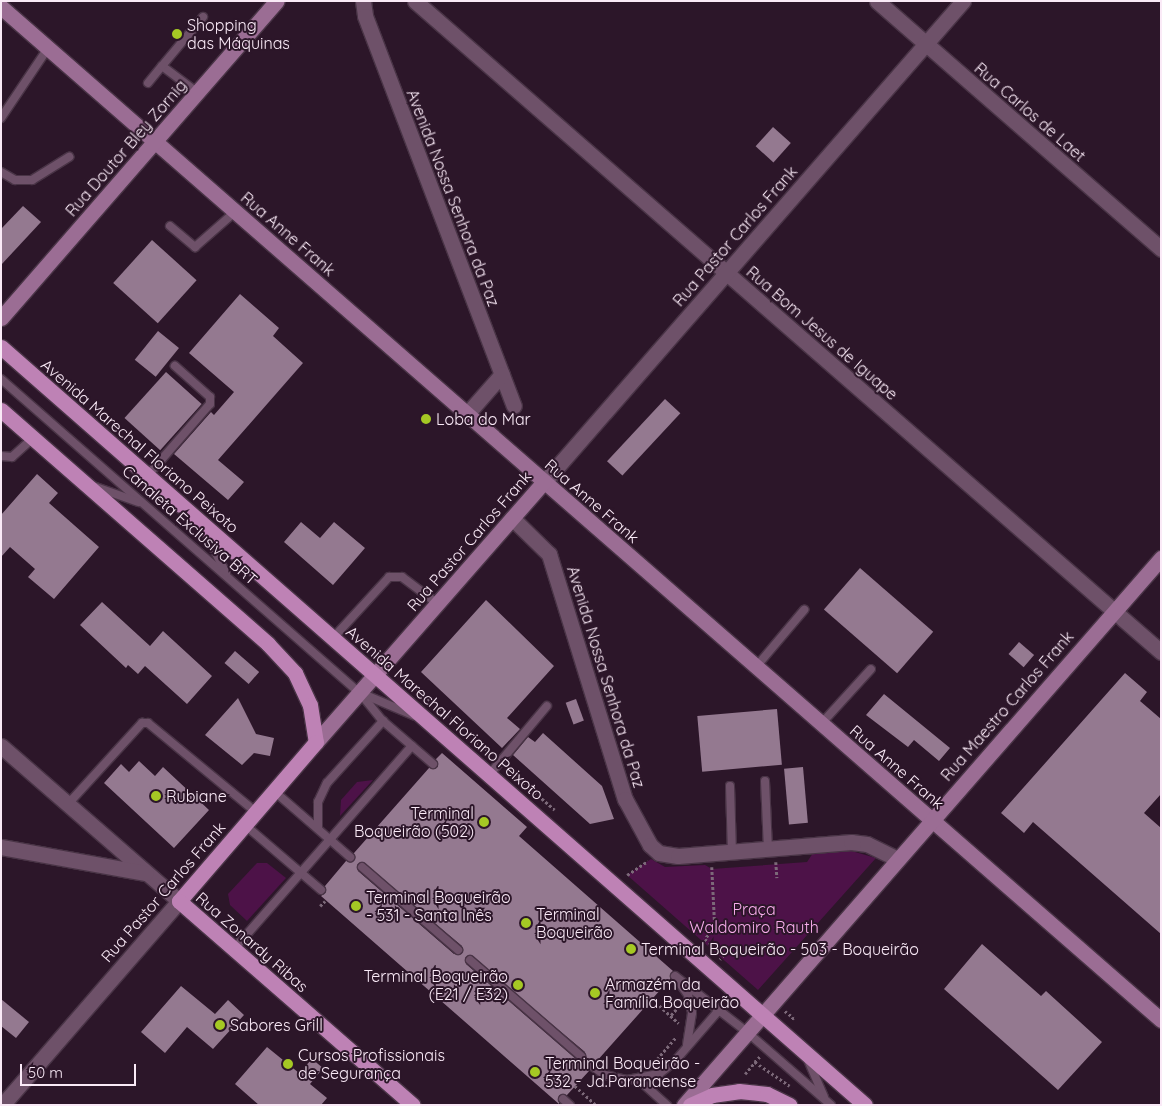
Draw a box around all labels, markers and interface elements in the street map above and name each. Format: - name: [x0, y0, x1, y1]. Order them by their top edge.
- place label: Shopping das Máquinas: [187, 15, 290, 53]
- marker: Shopping das Máquinas: [171, 28, 183, 40]
- street label: Rua Carlos de Laet: [971, 59, 1089, 165]
- street label: Rua Doutor Bley Zornig: [61, 76, 191, 220]
- street label: Avenida Nossa Senhora da Paz: [403, 87, 503, 309]
- street label: Rua Pastor Carlos Frank: [669, 162, 801, 310]
- street label: Rua Anne Frank: [237, 188, 339, 280]
- street label: Rua Bom Jesus de Iguape: [743, 262, 901, 404]
- street label: Avenida Marechal Floriano Peixoto: [37, 355, 243, 537]
- place label: Loba do Mar: [436, 409, 531, 429]
- marker: Loba do Mar: [420, 413, 432, 425]
- street label: Rua Anne Frank: [541, 455, 643, 547]
- street label: Canaleta Exclusiva BRT: [119, 461, 261, 589]
- street label: Rua Pastor Carlos Frank: [403, 467, 535, 615]
- street label: Avenida Nossa Senhora da Paz: [563, 564, 649, 790]
- street label: Avenida Marechal Floriano Peixoto: [342, 622, 548, 804]
- street label: Rua Maestro Carlos Frank: [937, 627, 1077, 785]
- street label: Rua Anne Frank: [846, 721, 948, 813]
- place label: Rubiane: [166, 786, 227, 806]
- marker: Rubiane: [150, 790, 162, 802]
- place label: Terminal Boqueirão (502): [354, 803, 474, 841]
- marker: Terminal Boqueirão (502): [478, 816, 490, 828]
- street label: Rua Pastor Carlos Frank: [97, 818, 229, 966]
- place label: Terminal Boqueirão - 531 - Santa Inês: [366, 887, 511, 925]
- street label: Rua Zonardy Ribas: [192, 888, 312, 996]
- park label: Praça Waldomiro Rauth: [689, 899, 819, 937]
- marker: Terminal Boqueirão - 531 - Santa Inês: [350, 900, 362, 912]
- place label: Terminal Boqueirão: [536, 904, 613, 942]
- marker: Terminal Boqueirão: [520, 917, 532, 929]
- place label: Terminal Boqueirão - 503 - Boqueirão: [641, 939, 919, 959]
- marker: Terminal Boqueirão - 503 - Boqueirão: [625, 943, 637, 955]
- place label: Terminal Boqueirão (E21 / E32): [363, 966, 508, 1004]
- place label: Armazém da Família Boqueirão: [605, 974, 739, 1012]
- marker: Terminal Boqueirão (E21 / E32): [512, 979, 524, 991]
- marker: Armazém da Família Boqueirão: [589, 987, 601, 999]
- place label: Sabores Grill: [230, 1015, 323, 1035]
- marker: Sabores Grill: [214, 1019, 226, 1031]
- place label: Cursos Profissionais de Segurança: [298, 1045, 445, 1083]
- place label: Terminal Boqueirão - 532 - Jd.Paranaense: [545, 1053, 700, 1091]
- scale bar: [22, 1054, 139, 1086]
- marker: Cursos Profissionais de Segurança: [282, 1058, 294, 1070]
- text: 50 m: [28, 1063, 63, 1082]
- marker: Terminal Boqueirão - 532 - Jd.Paranaense: [529, 1066, 541, 1078]

